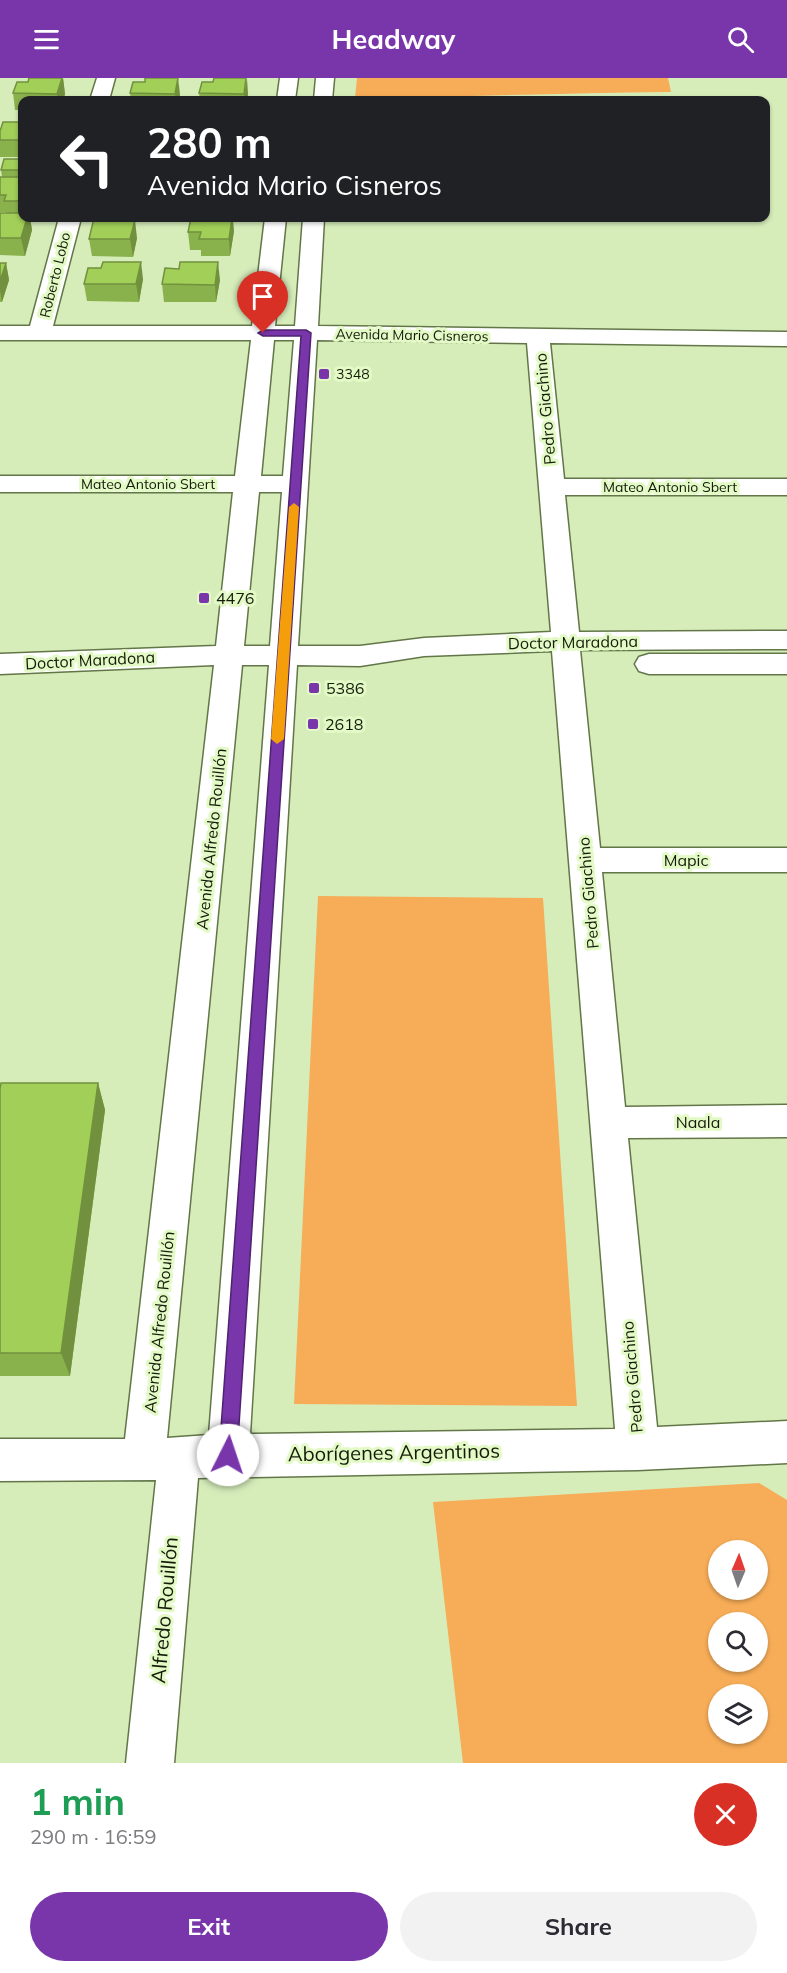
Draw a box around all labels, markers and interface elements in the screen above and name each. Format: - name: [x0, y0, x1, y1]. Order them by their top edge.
- text: Headway: [331, 22, 456, 56]
- icon: menu: [30, 23, 63, 56]
- icon: search: [724, 23, 757, 56]
- text: 280 m: [147, 116, 272, 169]
- icon: left: [48, 120, 126, 198]
- text: Avenida Mario Cisneros: [147, 168, 442, 202]
- street label: Roberto Lobo: [36, 230, 74, 320]
- pin: [237, 271, 288, 333]
- icon: arrive: [246, 280, 279, 313]
- street label: Avenida Mario Cisneros: [335, 325, 489, 345]
- street label: Pedro Giachino: [530, 352, 560, 466]
- place label: 3348: [336, 365, 370, 383]
- marker: 3348: [317, 367, 331, 381]
- street label: Mateo Antonio Sbert: [81, 475, 215, 493]
- street label: Mateo Antonio Sbert: [603, 478, 737, 496]
- place label: 4476: [216, 588, 254, 608]
- marker: 4476: [197, 591, 211, 605]
- street label: Doctor Maradona: [508, 631, 638, 653]
- street label: Doctor Maradona: [25, 647, 155, 673]
- place label: 5386: [326, 678, 364, 698]
- marker: 5386: [307, 681, 321, 695]
- place label: 2618: [325, 714, 363, 734]
- marker: 2618: [306, 717, 320, 731]
- street label: Avenida Alfredo Rouillón: [192, 747, 230, 931]
- street label: Pedro Giachino: [573, 836, 603, 950]
- street label: Mapic: [664, 850, 708, 870]
- street label: Naala: [676, 1112, 720, 1132]
- street label: Avenida Alfredo Rouillón: [140, 1230, 178, 1414]
- street label: Pedro Giachino: [617, 1320, 647, 1434]
- position arrow: [196, 1423, 260, 1487]
- street label: Aborígenes Argentinos: [288, 1438, 500, 1466]
- street label: Alfredo Rouillón: [145, 1536, 183, 1684]
- north arrow: [708, 1540, 768, 1600]
- map controls: [708, 1540, 768, 1744]
- button: search: [708, 1612, 768, 1672]
- button: layers: [708, 1684, 768, 1744]
- text: 1 min: [30, 1779, 125, 1824]
- button: close: [694, 1783, 757, 1846]
- text: 290 m · 16:59: [30, 1824, 156, 1849]
- button: Exit: [30, 1892, 388, 1961]
- button: Share: [400, 1892, 757, 1961]

